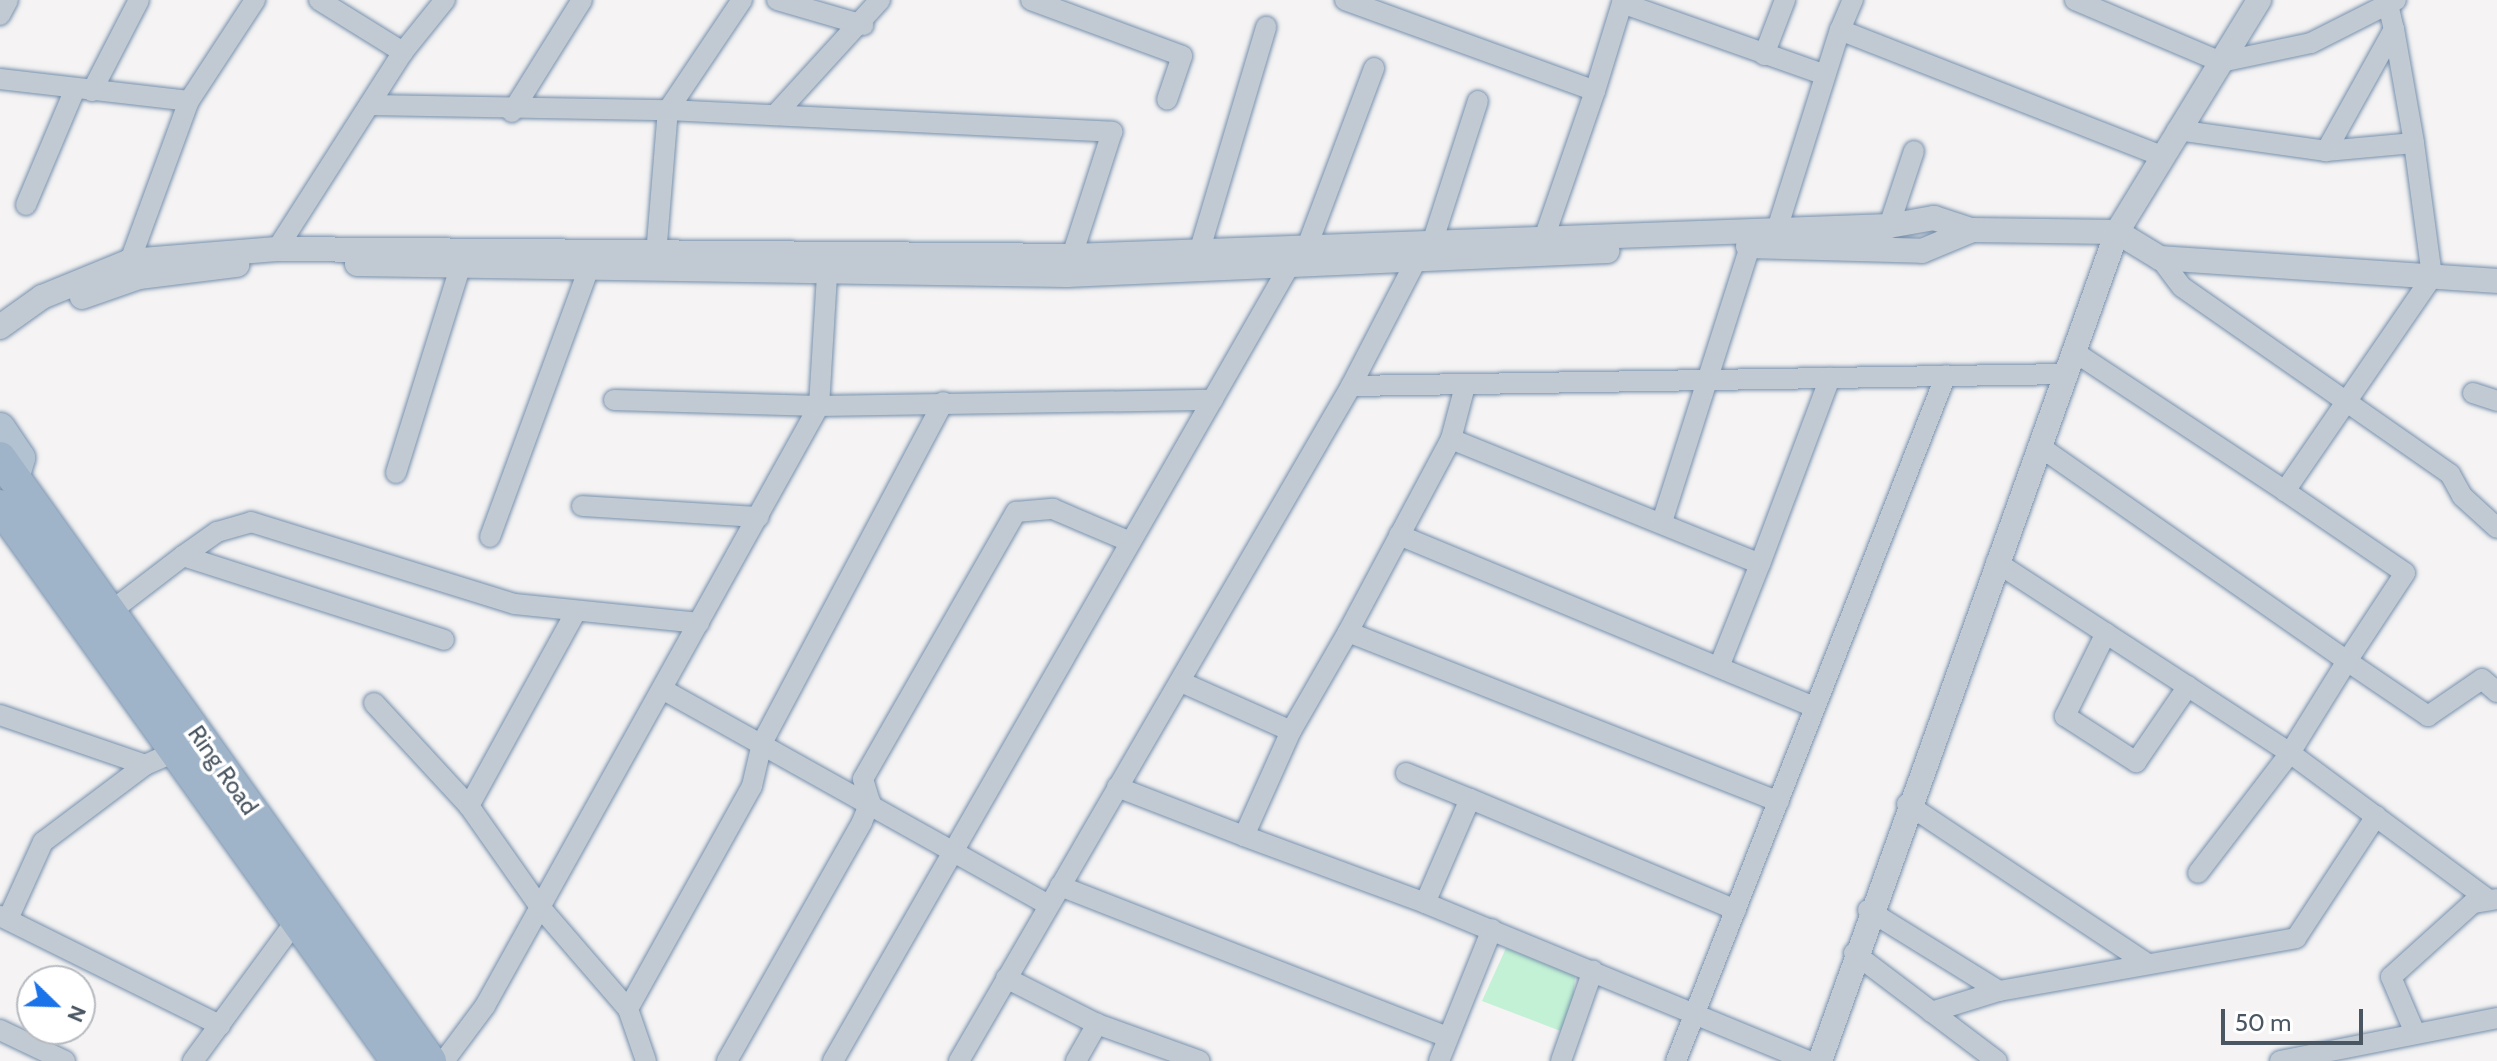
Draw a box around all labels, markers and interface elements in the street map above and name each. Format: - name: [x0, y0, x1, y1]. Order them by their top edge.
- street label: Ring Road: [182, 720, 264, 820]
- north arrow: [16, 965, 96, 1045]
- scale bar: [2225, 993, 2367, 1043]
- text: N: [61, 1001, 92, 1026]
- text: 50 m: [2235, 1008, 2291, 1037]

